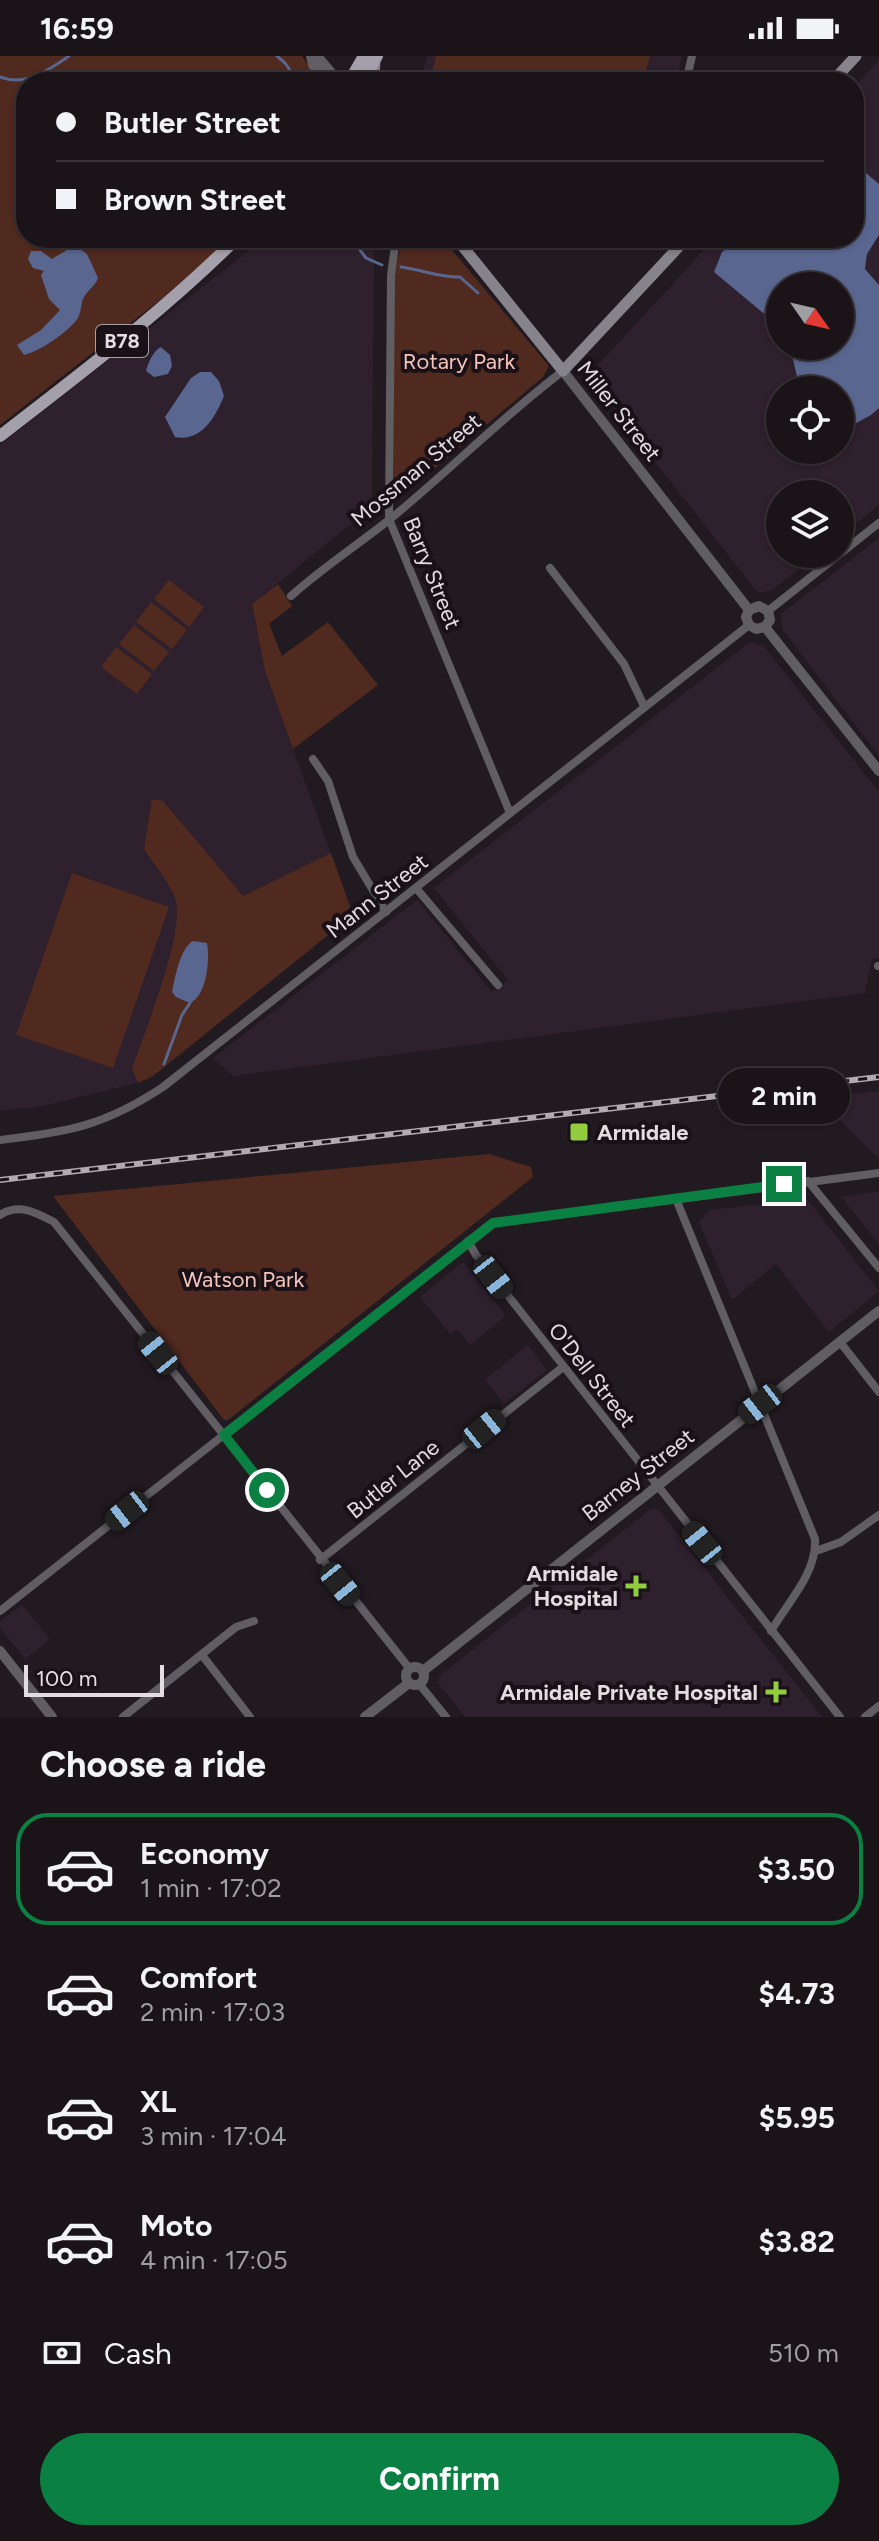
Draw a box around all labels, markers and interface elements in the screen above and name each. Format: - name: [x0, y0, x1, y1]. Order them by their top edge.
- text: 16:59: [40, 10, 114, 47]
- text: Butler Street: [104, 104, 281, 141]
- text: Brown Street: [104, 181, 287, 218]
- north arrow: [766, 272, 854, 360]
- map controls: [766, 272, 854, 568]
- road number: B78: [96, 325, 148, 357]
- park label: Rotary Park: [403, 348, 515, 375]
- street label: Miller Street: [571, 355, 667, 467]
- button: locate: [766, 376, 854, 464]
- street label: Mossman Street: [346, 408, 486, 532]
- button: layers: [766, 480, 854, 568]
- street label: Barry Street: [397, 513, 467, 633]
- street label: Mann Street: [321, 848, 433, 944]
- callout: 2 min: [718, 1068, 850, 1124]
- text: 2 min: [751, 1080, 817, 1112]
- place label: Armidale: [597, 1119, 688, 1146]
- marker: Armidale: [568, 1121, 590, 1143]
- route end: [766, 1166, 802, 1202]
- car: [469, 1251, 517, 1303]
- park label: Watson Park: [182, 1266, 304, 1293]
- street label: O'Dell Street: [543, 1317, 641, 1433]
- car: [134, 1327, 182, 1379]
- car: [734, 1380, 786, 1428]
- car: [458, 1405, 510, 1453]
- street label: Barney Street: [577, 1423, 699, 1527]
- street label: Butler Lane: [341, 1434, 445, 1524]
- route start: [249, 1472, 285, 1508]
- car: [101, 1487, 153, 1535]
- car: [678, 1517, 726, 1569]
- car: [316, 1558, 364, 1610]
- place label: Armidale Hospital: [527, 1560, 618, 1612]
- marker: Armidale Hospital: [625, 1575, 647, 1597]
- scale bar: [24, 1661, 164, 1697]
- text: 100 m: [36, 1665, 97, 1692]
- place label: Armidale Private Hospital: [500, 1679, 758, 1706]
- marker: Armidale Private Hospital: [765, 1681, 787, 1703]
- text: Choose a ride: [40, 1743, 266, 1786]
- icon: car: [44, 1833, 116, 1905]
- text: Economy: [140, 1835, 269, 1872]
- text: $3.50: [757, 1851, 835, 1888]
- text: 1 min · 17:02: [140, 1872, 282, 1904]
- icon: car: [44, 1957, 116, 2029]
- text: Comfort: [140, 1959, 258, 1996]
- text: $4.73: [759, 1975, 835, 2012]
- text: 2 min · 17:03: [140, 1996, 285, 2028]
- icon: car: [44, 2081, 116, 2153]
- text: XL: [140, 2083, 176, 2120]
- text: $5.95: [759, 2099, 835, 2136]
- text: 3 min · 17:04: [140, 2120, 287, 2152]
- icon: car: [44, 2205, 116, 2277]
- text: Moto: [140, 2207, 212, 2244]
- text: $3.82: [759, 2223, 835, 2260]
- text: 4 min · 17:05: [140, 2244, 288, 2276]
- icon: cash: [40, 2331, 84, 2375]
- text: Cash: [104, 2335, 172, 2372]
- text: 510 m: [768, 2337, 839, 2369]
- button: Confirm: [40, 2433, 839, 2525]

